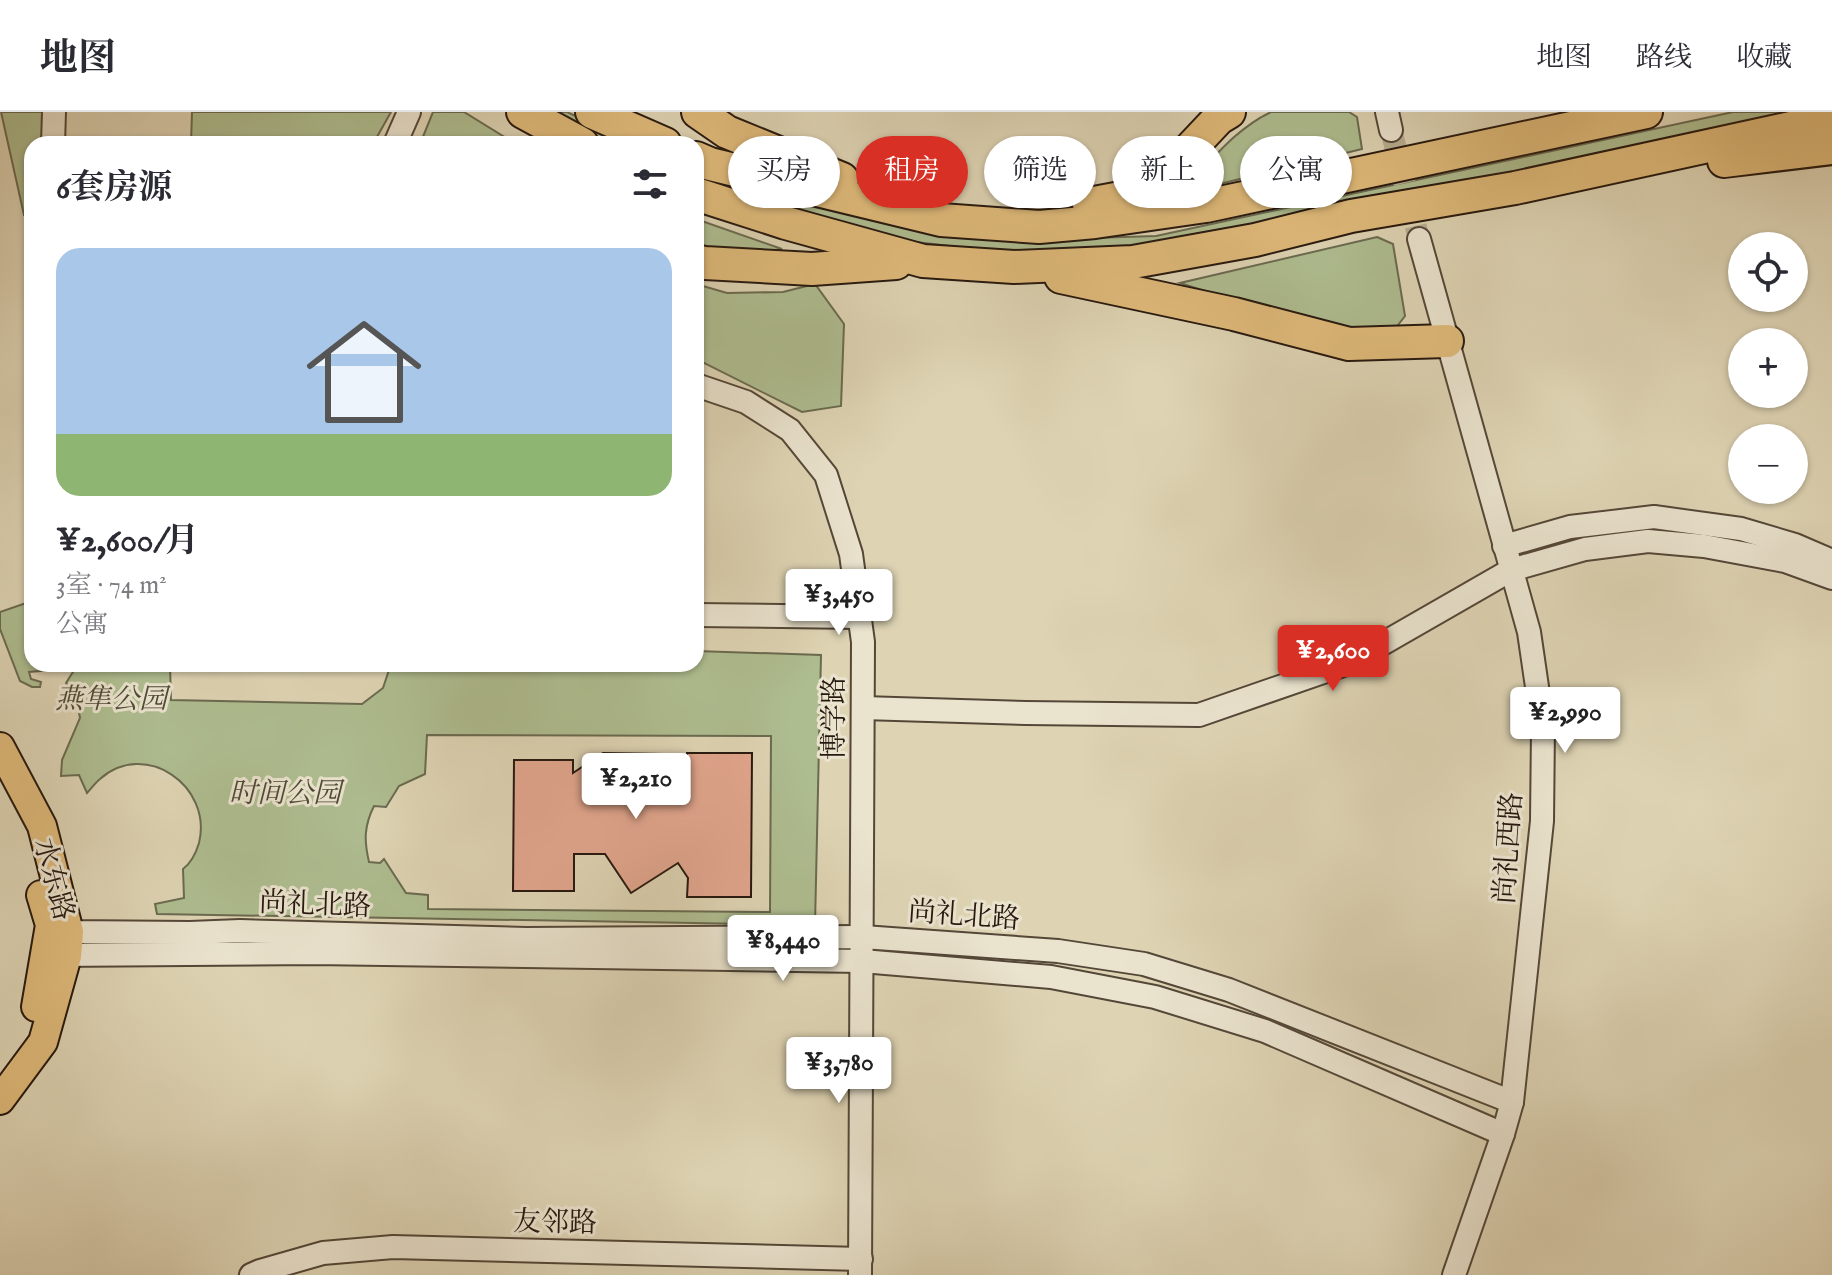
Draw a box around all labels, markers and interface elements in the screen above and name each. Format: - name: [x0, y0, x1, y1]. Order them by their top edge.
- text: 地图: [40, 36, 116, 84]
- text: 地图: [1536, 41, 1592, 76]
- text: 路线: [1636, 41, 1692, 76]
- text: 收藏: [1736, 41, 1792, 76]
- chip: 买房: [728, 136, 840, 208]
- chip: 租房: [856, 136, 968, 208]
- chip: 筛选: [984, 136, 1096, 208]
- chip: 新上: [1112, 136, 1224, 208]
- chip: 公寓: [1240, 136, 1352, 208]
- icon: filters: [628, 162, 672, 206]
- text: 6套房源: [56, 167, 172, 210]
- map controls: [1728, 232, 1808, 504]
- button: locate: [1728, 232, 1808, 312]
- icon: home: [292, 300, 436, 444]
- button: +: [1728, 328, 1808, 408]
- button: −: [1728, 424, 1808, 504]
- text: ¥2,600/月: [56, 520, 199, 563]
- text: 3室 · 74 m²: [56, 569, 167, 602]
- pin: ¥3,450: [774, 569, 904, 637]
- text: ¥3,450: [804, 578, 874, 611]
- text: 公寓: [56, 608, 108, 641]
- pin: ¥2,600: [1268, 625, 1398, 693]
- text: ¥2,600: [1296, 634, 1370, 667]
- street label: 博学路: [818, 676, 853, 760]
- park label: 燕隼公园: [55, 683, 171, 718]
- pin: ¥2,990: [1500, 687, 1630, 755]
- text: ¥2,990: [1528, 696, 1602, 729]
- pin: ¥2,210: [571, 753, 701, 821]
- text: ¥2,210: [600, 762, 672, 795]
- park label: 时间公园: [229, 777, 345, 812]
- street label: 尚礼西路: [1488, 791, 1531, 905]
- street label: 水东路: [25, 835, 80, 925]
- street label: 尚礼北路: [258, 886, 371, 925]
- street label: 尚礼北路: [907, 895, 1021, 938]
- pin: ¥8,440: [718, 915, 848, 983]
- text: ¥8,440: [746, 924, 820, 957]
- pin: ¥3,780: [774, 1037, 904, 1105]
- text: ¥3,780: [804, 1046, 874, 1079]
- street label: 友邻路: [513, 1205, 597, 1242]

